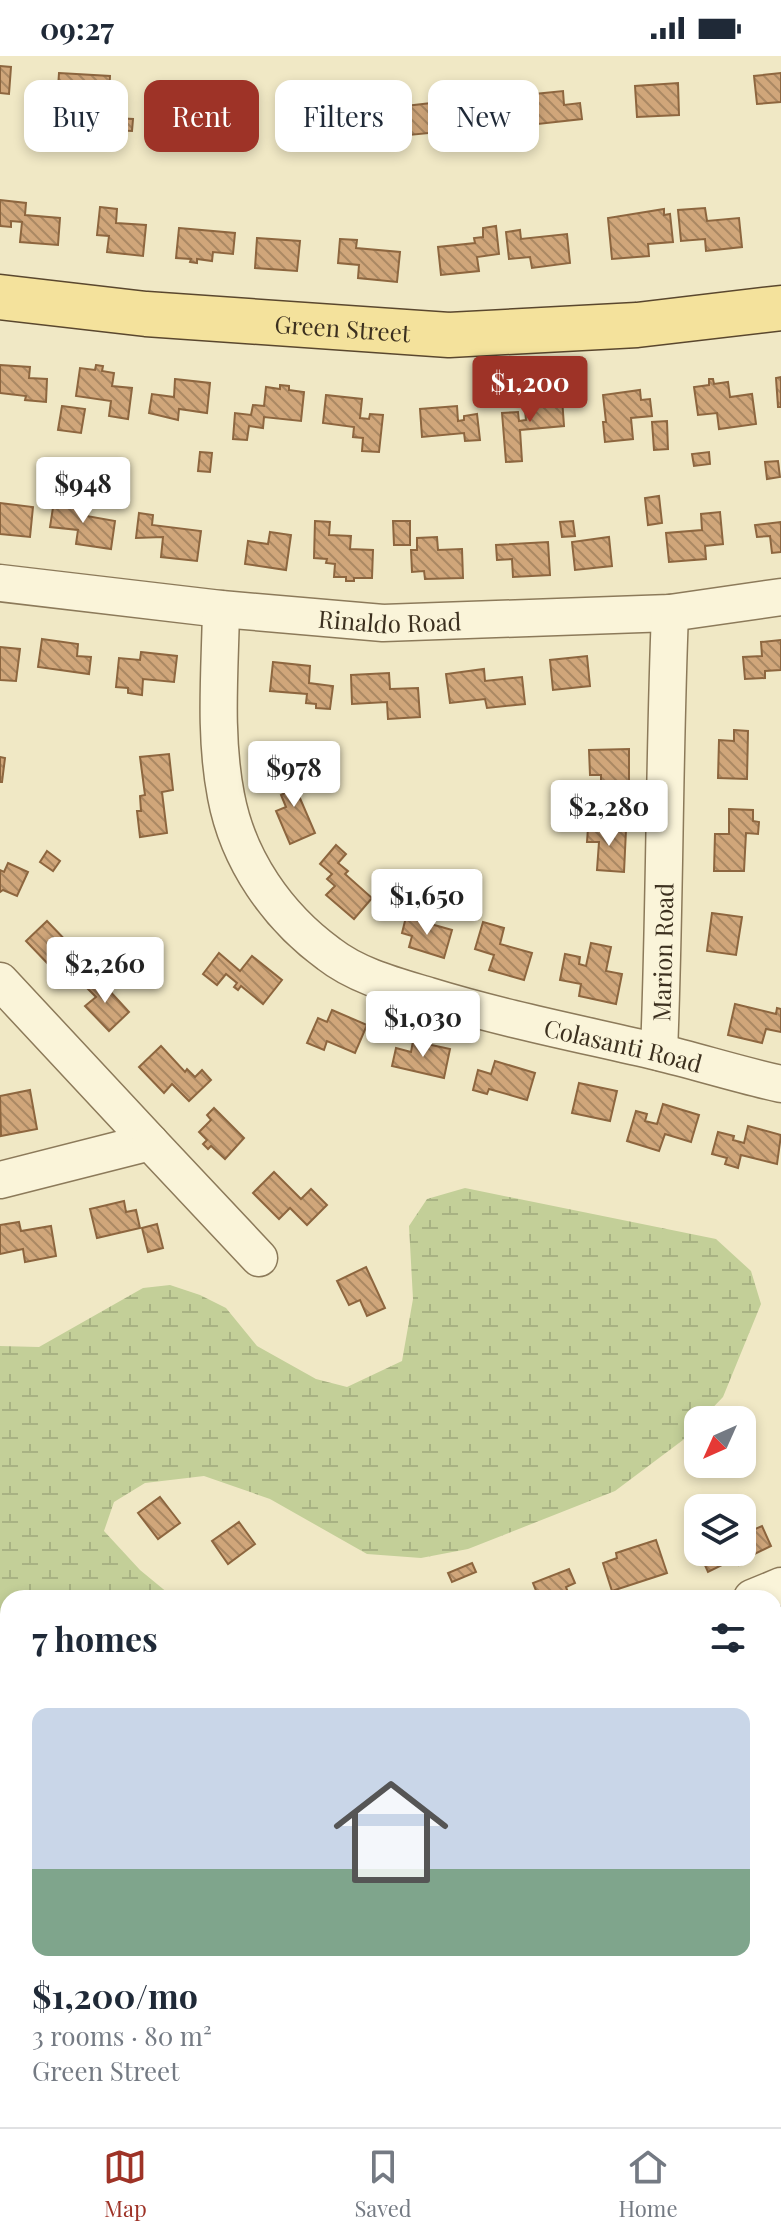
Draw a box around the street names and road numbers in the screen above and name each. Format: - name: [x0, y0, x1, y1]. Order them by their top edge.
- street label: Green Street: [274, 307, 412, 348]
- street label: Rinaldo Road: [317, 601, 462, 639]
- street label: Marion Road: [644, 882, 680, 1022]
- street label: Colasanti Road: [541, 1011, 706, 1079]

